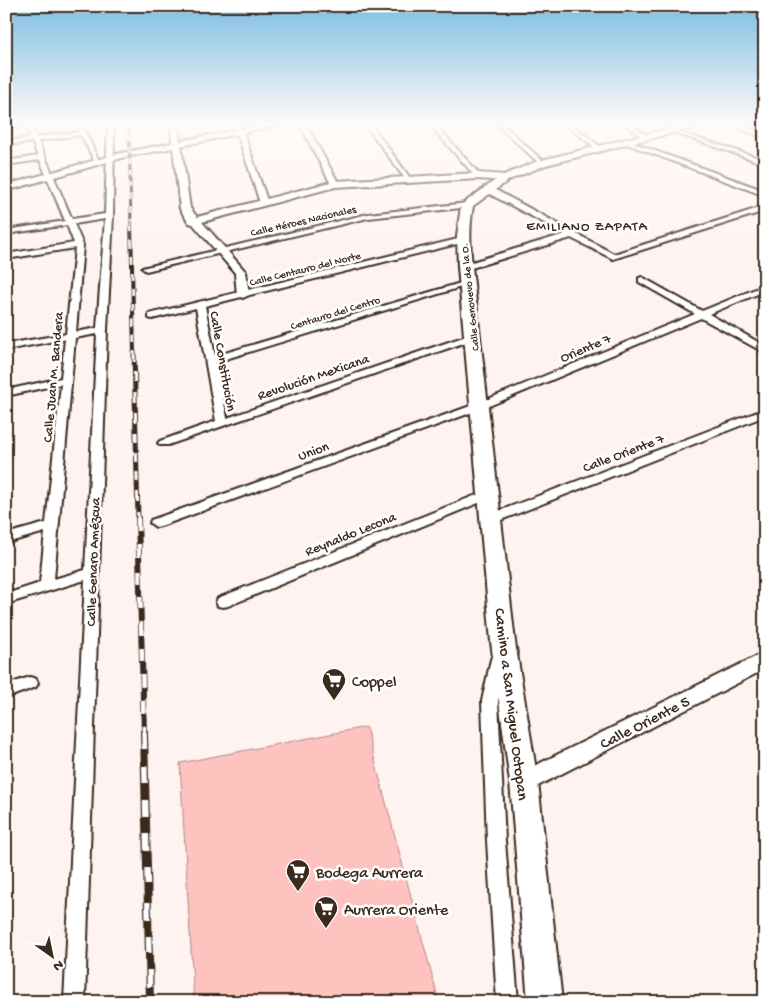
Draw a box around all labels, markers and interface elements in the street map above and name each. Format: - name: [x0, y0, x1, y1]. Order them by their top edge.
- street label: Calle Héroes Nacionales: [250, 204, 358, 240]
- district label: EMILIANO ZAPATA: [526, 219, 648, 236]
- street label: Calle Genovevo de la O.: [459, 242, 483, 351]
- street label: Calle Centauro del Norte: [249, 250, 363, 290]
- street label: Centauro del Centro: [289, 295, 382, 333]
- street label: Calle Juan M. Bandera: [40, 310, 69, 443]
- street label: Calle Constitución: [204, 310, 239, 413]
- street label: Oriente 7: [558, 331, 615, 368]
- street label: Revolución Mexicana: [256, 351, 373, 405]
- street label: Calle Oriente 7: [581, 431, 668, 478]
- street label: Union: [296, 439, 332, 466]
- street label: Calle Genaro Amézcua: [84, 496, 105, 627]
- street label: Reynaldo Lecona: [303, 509, 400, 561]
- street label: Camino a San Miguel Octopan: [488, 607, 531, 802]
- supermarket icon: Coppel: [321, 667, 347, 701]
- place label: Coppel: [352, 674, 397, 693]
- street label: Calle Oriente 5: [597, 693, 694, 755]
- supermarket icon: Bodega Aurrera: [285, 858, 311, 892]
- place label: Bodega Aurrera: [315, 865, 424, 884]
- supermarket icon: Aurrera Oriente: [313, 895, 339, 929]
- place label: Aurrera Oriente: [344, 902, 449, 921]
- north arrow: [28, 930, 78, 980]
- text: N: [49, 955, 66, 974]

